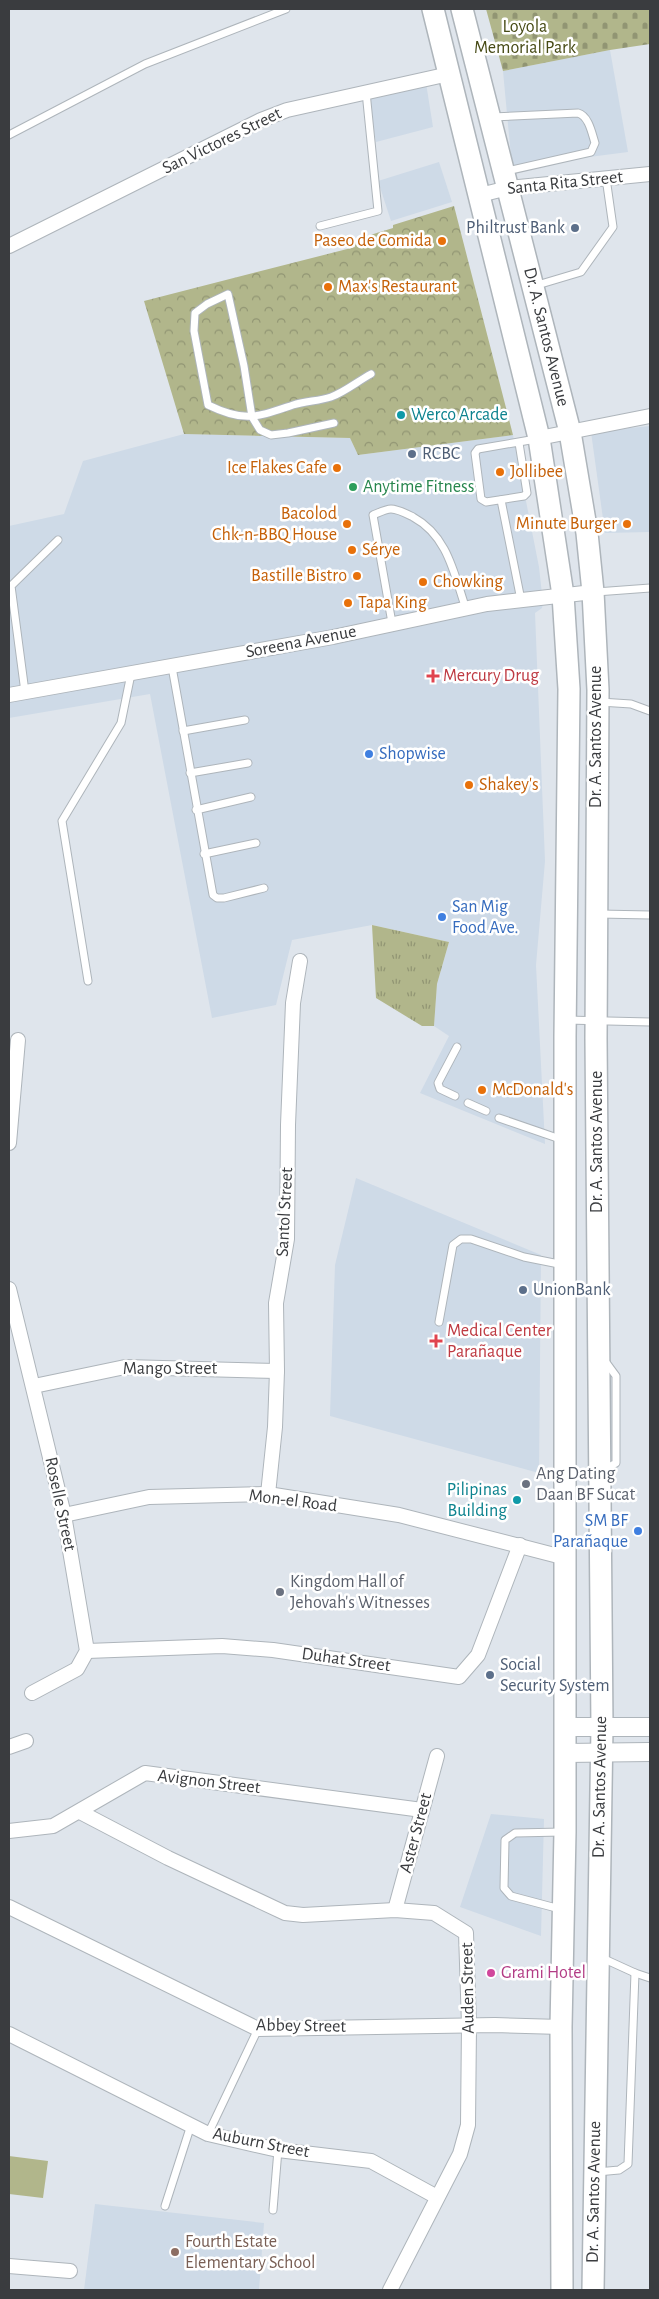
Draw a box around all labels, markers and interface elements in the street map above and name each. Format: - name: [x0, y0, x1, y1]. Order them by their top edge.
- park label: Loyola Memorial Park: [474, 18, 577, 57]
- street label: San Victores Street: [160, 104, 285, 178]
- street label: Santa Rita Street: [506, 168, 624, 198]
- place label: Philtrust Bank: [466, 219, 566, 237]
- marker: Philtrust Bank: [569, 222, 581, 234]
- place label: Paseo de Comida: [313, 232, 432, 250]
- marker: Paseo de Comida: [436, 235, 448, 247]
- street label: Dr. A. Santos Avenue: [520, 266, 572, 408]
- place label: Max's Restaurant: [338, 278, 457, 296]
- marker: Max's Restaurant: [322, 281, 334, 293]
- place label: Werco Arcade: [411, 406, 508, 424]
- marker: Werco Arcade: [395, 409, 407, 421]
- place label: RCBC: [422, 445, 460, 463]
- marker: RCBC: [406, 448, 418, 460]
- place label: Ice Flakes Cafe: [227, 459, 327, 477]
- marker: Ice Flakes Cafe: [331, 462, 343, 474]
- place label: Jollibee: [510, 463, 563, 481]
- marker: Jollibee: [494, 466, 506, 478]
- place label: Anytime Fitness: [363, 478, 474, 496]
- marker: Anytime Fitness: [347, 481, 359, 493]
- place label: Bacolod Chk-n-BBQ House: [212, 505, 337, 544]
- place label: Minute Burger: [516, 515, 617, 533]
- marker: Bacolod Chk-n-BBQ House: [341, 518, 353, 530]
- marker: Minute Burger: [621, 518, 633, 530]
- place label: Sérye: [362, 541, 400, 559]
- marker: Sérye: [346, 544, 358, 556]
- place label: Bastille Bistro: [251, 567, 347, 585]
- marker: Bastille Bistro: [351, 570, 363, 582]
- place label: Chowking: [433, 573, 503, 591]
- marker: Chowking: [417, 576, 429, 588]
- place label: Tapa King: [358, 594, 427, 612]
- marker: Tapa King: [342, 597, 354, 609]
- street label: Soreena Avenue: [244, 622, 358, 662]
- street label: Dr. A. Santos Avenue: [587, 666, 605, 808]
- place label: Mercury Drug: [443, 667, 539, 685]
- marker: Mercury Drug: [427, 670, 439, 682]
- place label: Shopwise: [379, 745, 446, 763]
- marker: Shopwise: [363, 748, 375, 760]
- place label: Shakey's: [479, 776, 539, 794]
- marker: Shakey's: [463, 779, 475, 791]
- place label: San Mig Food Ave.: [452, 898, 518, 937]
- marker: San Mig Food Ave.: [436, 911, 448, 923]
- street label: Dr. A. Santos Avenue: [588, 1071, 606, 1213]
- place label: McDonald's: [492, 1081, 574, 1099]
- marker: McDonald's: [476, 1084, 488, 1096]
- street label: Santol Street: [274, 1167, 296, 1257]
- place label: UnionBank: [533, 1281, 611, 1299]
- marker: UnionBank: [517, 1284, 529, 1296]
- place label: Medical Center Parañaque: [447, 1322, 552, 1361]
- marker: Medical Center Parañaque: [429, 1334, 443, 1348]
- street label: Mango Street: [123, 1360, 217, 1378]
- street label: Roselle Street: [41, 1455, 79, 1553]
- place label: Ang Dating Daan BF Sucat: [536, 1465, 636, 1504]
- marker: Ang Dating Daan BF Sucat: [520, 1478, 532, 1490]
- place label: Pilipinas Building: [447, 1481, 507, 1520]
- street label: Mon-el Road: [248, 1487, 338, 1515]
- marker: Pilipinas Building: [511, 1494, 523, 1506]
- place label: SM BF Parañaque: [553, 1512, 628, 1551]
- marker: SM BF Parañaque: [632, 1525, 644, 1537]
- place label: Kingdom Hall of Jehovah's Witnesses: [290, 1573, 430, 1612]
- marker: Kingdom Hall of Jehovah's Witnesses: [274, 1586, 286, 1598]
- street label: Duhat Street: [300, 1645, 392, 1675]
- place label: Social Security System: [500, 1656, 610, 1695]
- marker: Social Security System: [484, 1669, 496, 1681]
- street label: Dr. A. Santos Avenue: [590, 1716, 610, 1858]
- street label: Avignon Street: [157, 1767, 262, 1797]
- street label: Aster Street: [397, 1791, 435, 1875]
- street label: Auden Street: [458, 1942, 478, 2034]
- place label: Grami Hotel: [501, 1964, 586, 1982]
- marker: Grami Hotel: [485, 1967, 497, 1979]
- street label: Abbey Street: [256, 2016, 347, 2036]
- street label: Dr. A. Santos Avenue: [584, 2121, 604, 2263]
- street label: Auburn Street: [211, 2125, 311, 2161]
- place label: Fourth Estate Elementary School: [185, 2233, 316, 2272]
- marker: Fourth Estate Elementary School: [169, 2246, 181, 2258]

